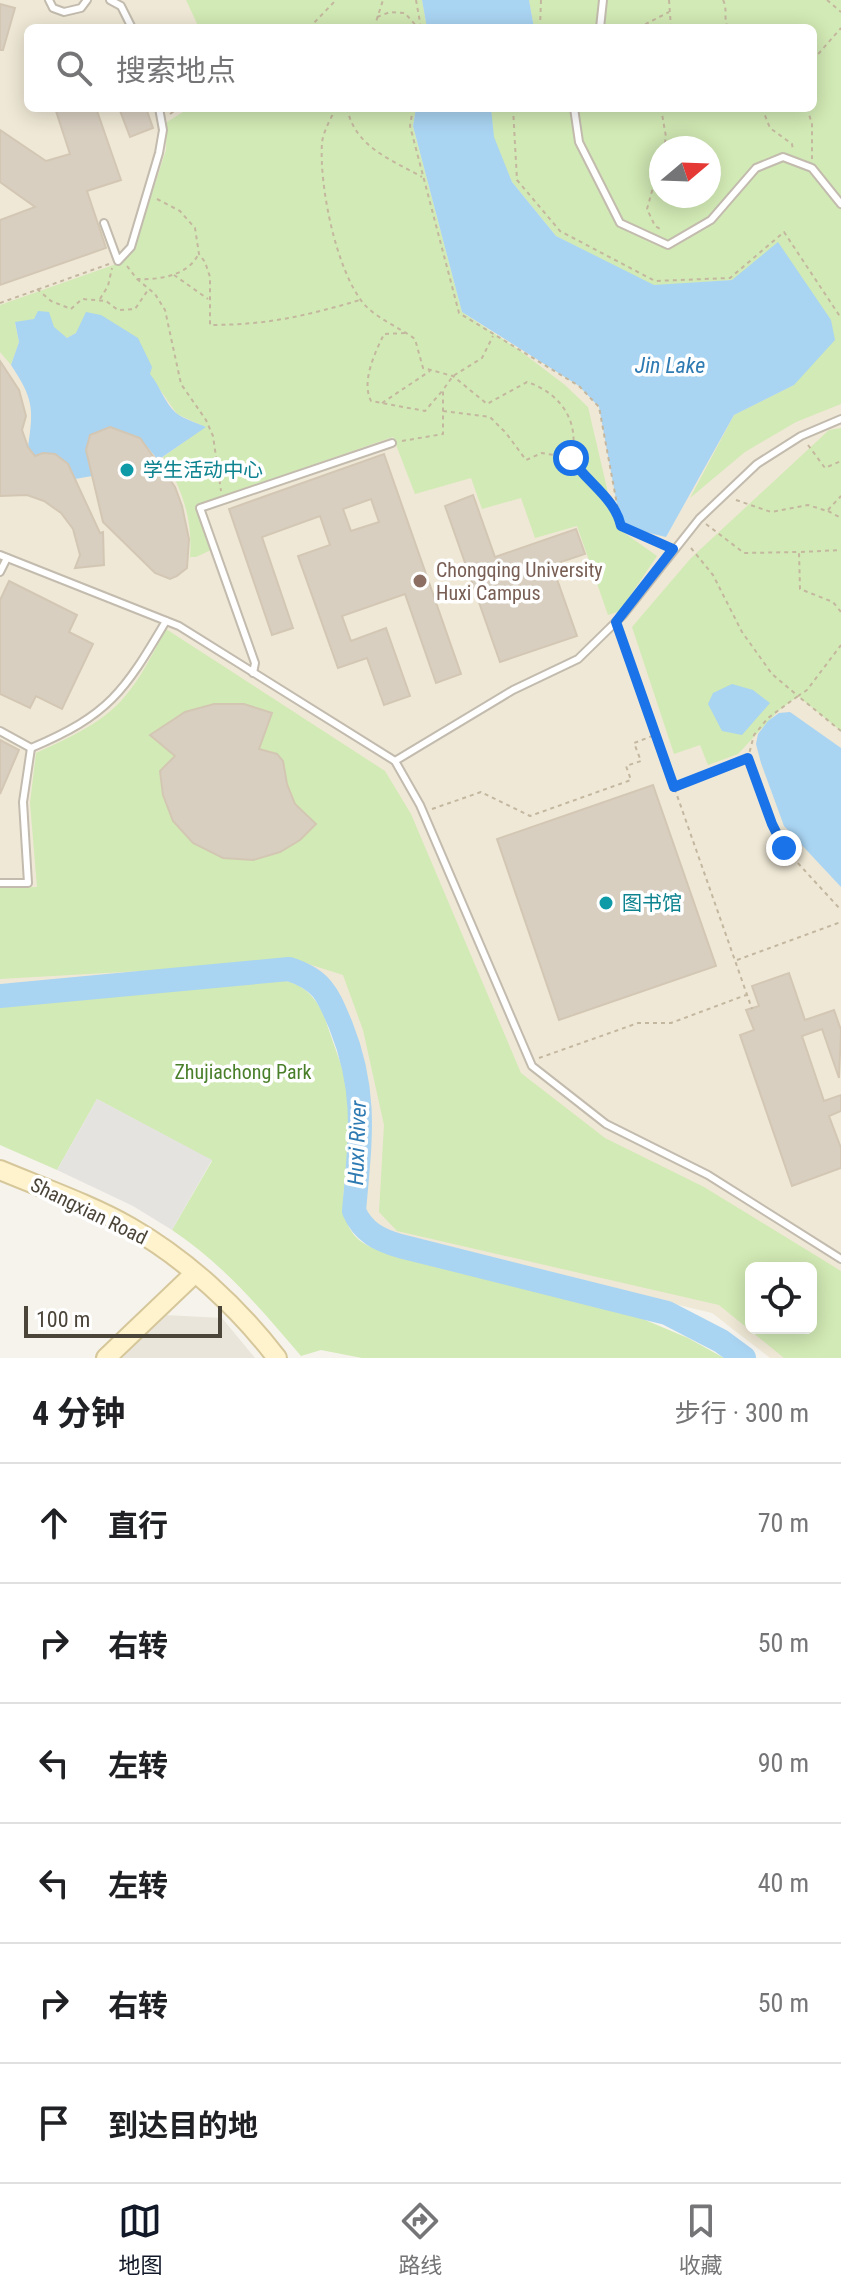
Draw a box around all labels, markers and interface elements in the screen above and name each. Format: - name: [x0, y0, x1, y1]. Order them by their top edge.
- search box: [24, 24, 817, 112]
- icon: search: [52, 46, 96, 90]
- text: 搜索地点: [116, 53, 236, 88]
- north arrow: [649, 136, 721, 208]
- water label: Jin Lake: [635, 353, 705, 378]
- route start: [553, 440, 589, 476]
- place label: 学生活动中心: [143, 458, 263, 482]
- marker: 学生活动中心: [118, 461, 136, 479]
- place label: Chongqing University Huxi Campus: [436, 558, 603, 605]
- marker: Chongqing University Huxi Campus: [411, 572, 429, 590]
- route end: [766, 830, 802, 866]
- place label: 图书馆: [622, 891, 682, 915]
- marker: 图书馆: [597, 894, 615, 912]
- park label: Zhujiachong Park: [174, 1060, 312, 1084]
- water label: Huxi River: [343, 1100, 371, 1186]
- street label: Shangxian Road: [27, 1172, 151, 1250]
- map controls: [745, 1262, 817, 1334]
- button: locate: [745, 1262, 817, 1334]
- scale bar: [24, 1302, 222, 1338]
- text: 100 m: [36, 1307, 90, 1332]
- text: 4 分钟: [32, 1393, 125, 1433]
- text: 步行 · 300 m: [675, 1398, 809, 1428]
- icon: ahead: [32, 1501, 76, 1545]
- text: 直行: [108, 1508, 168, 1543]
- text: 70 m: [758, 1508, 809, 1538]
- icon: right: [32, 1621, 76, 1665]
- text: 右转: [108, 1628, 168, 1663]
- text: 50 m: [758, 1628, 809, 1658]
- icon: left: [32, 1741, 76, 1785]
- text: 左转: [108, 1748, 168, 1783]
- text: 90 m: [758, 1748, 809, 1778]
- icon: left: [32, 1861, 76, 1905]
- text: 左转: [108, 1868, 168, 1903]
- text: 40 m: [758, 1868, 809, 1898]
- icon: right: [32, 1981, 76, 2025]
- text: 右转: [108, 1988, 168, 2023]
- text: 50 m: [758, 1988, 809, 2018]
- icon: arrive: [32, 2101, 76, 2145]
- text: 到达目的地: [108, 2108, 258, 2143]
- tab: 地图: [118, 2199, 162, 2279]
- tab: 路线: [398, 2199, 443, 2279]
- tab: 收藏: [679, 2199, 723, 2279]

